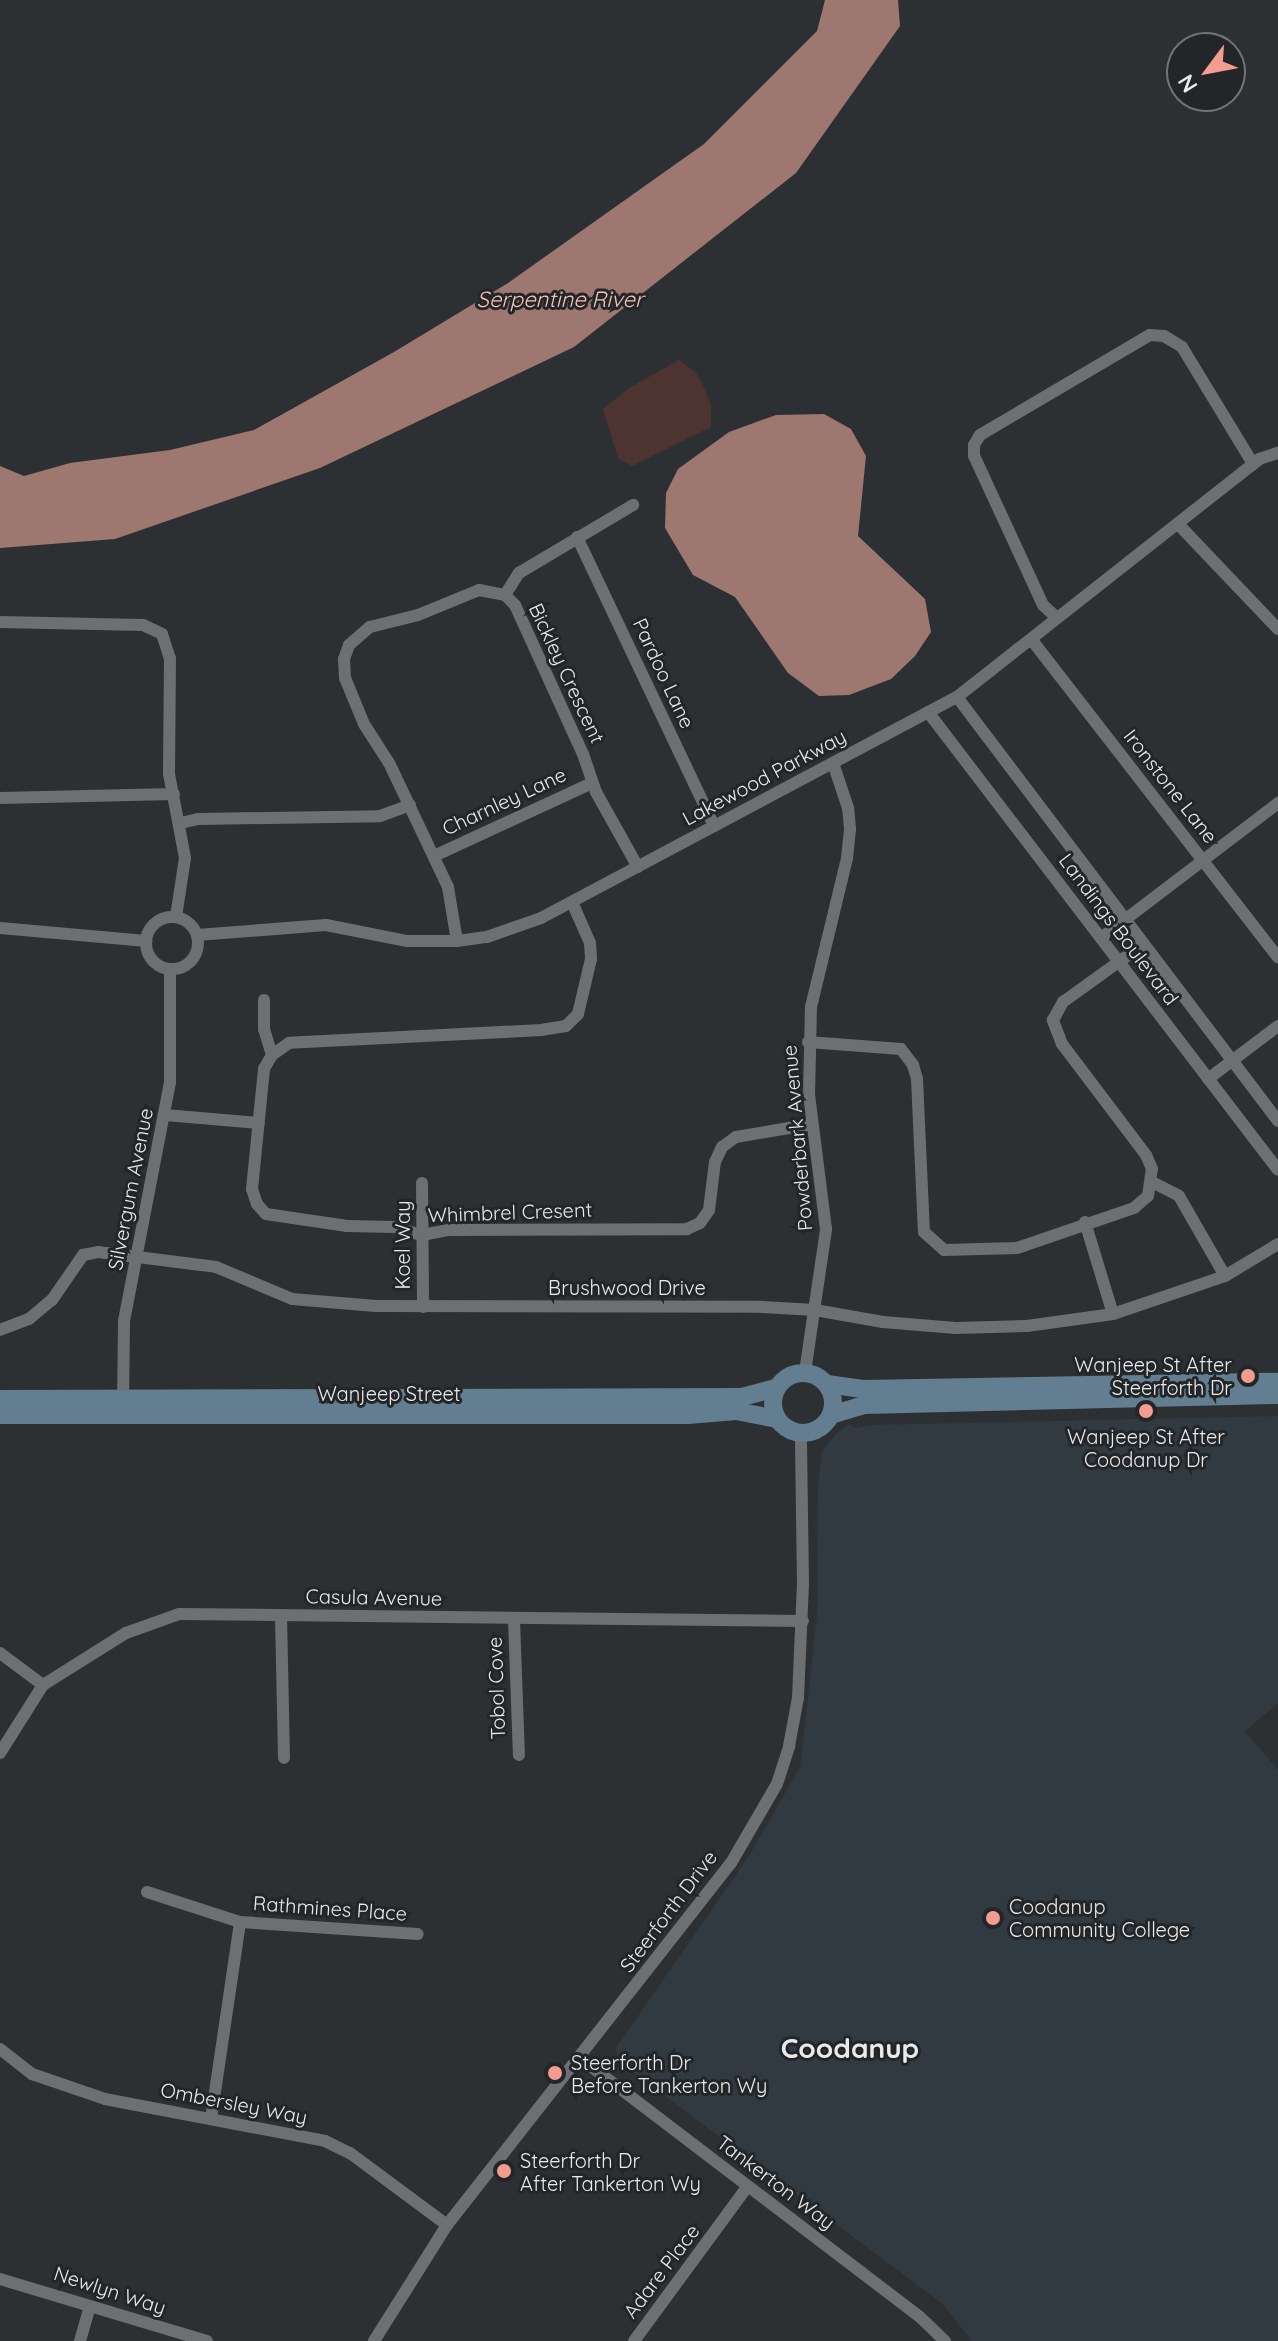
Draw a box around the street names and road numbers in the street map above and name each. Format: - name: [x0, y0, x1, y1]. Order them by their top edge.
- street label: Bickley Crescent: [524, 599, 610, 747]
- street label: Pardoo Lane: [628, 614, 700, 732]
- street label: Lakewood Parkway: [678, 724, 850, 830]
- street label: Ironstone Lane: [1119, 724, 1223, 848]
- street label: Charnley Lane: [438, 762, 570, 840]
- street label: Landings Boulevard: [1054, 849, 1184, 1009]
- street label: Powderbark Avenue: [777, 1044, 817, 1232]
- street label: Silvergum Avenue: [103, 1106, 157, 1272]
- street label: Whimbrel Cresent: [427, 1197, 593, 1227]
- street label: Koel Way: [390, 1200, 414, 1290]
- street label: Brushwood Drive: [548, 1275, 706, 1299]
- street label: Wanjeep Street: [317, 1381, 461, 1405]
- street label: Casula Avenue: [306, 1584, 442, 1610]
- street label: Tobol Cove: [482, 1636, 510, 1740]
- street label: Steerforth Drive: [614, 1845, 722, 1977]
- street label: Rathmines Place: [252, 1891, 408, 1925]
- street label: Ombersley Way: [159, 2077, 309, 2129]
- street label: Tankerton Way: [712, 2130, 840, 2234]
- street label: Adare Place: [618, 2219, 704, 2323]
- street label: Newlyn Way: [51, 2261, 169, 2319]

